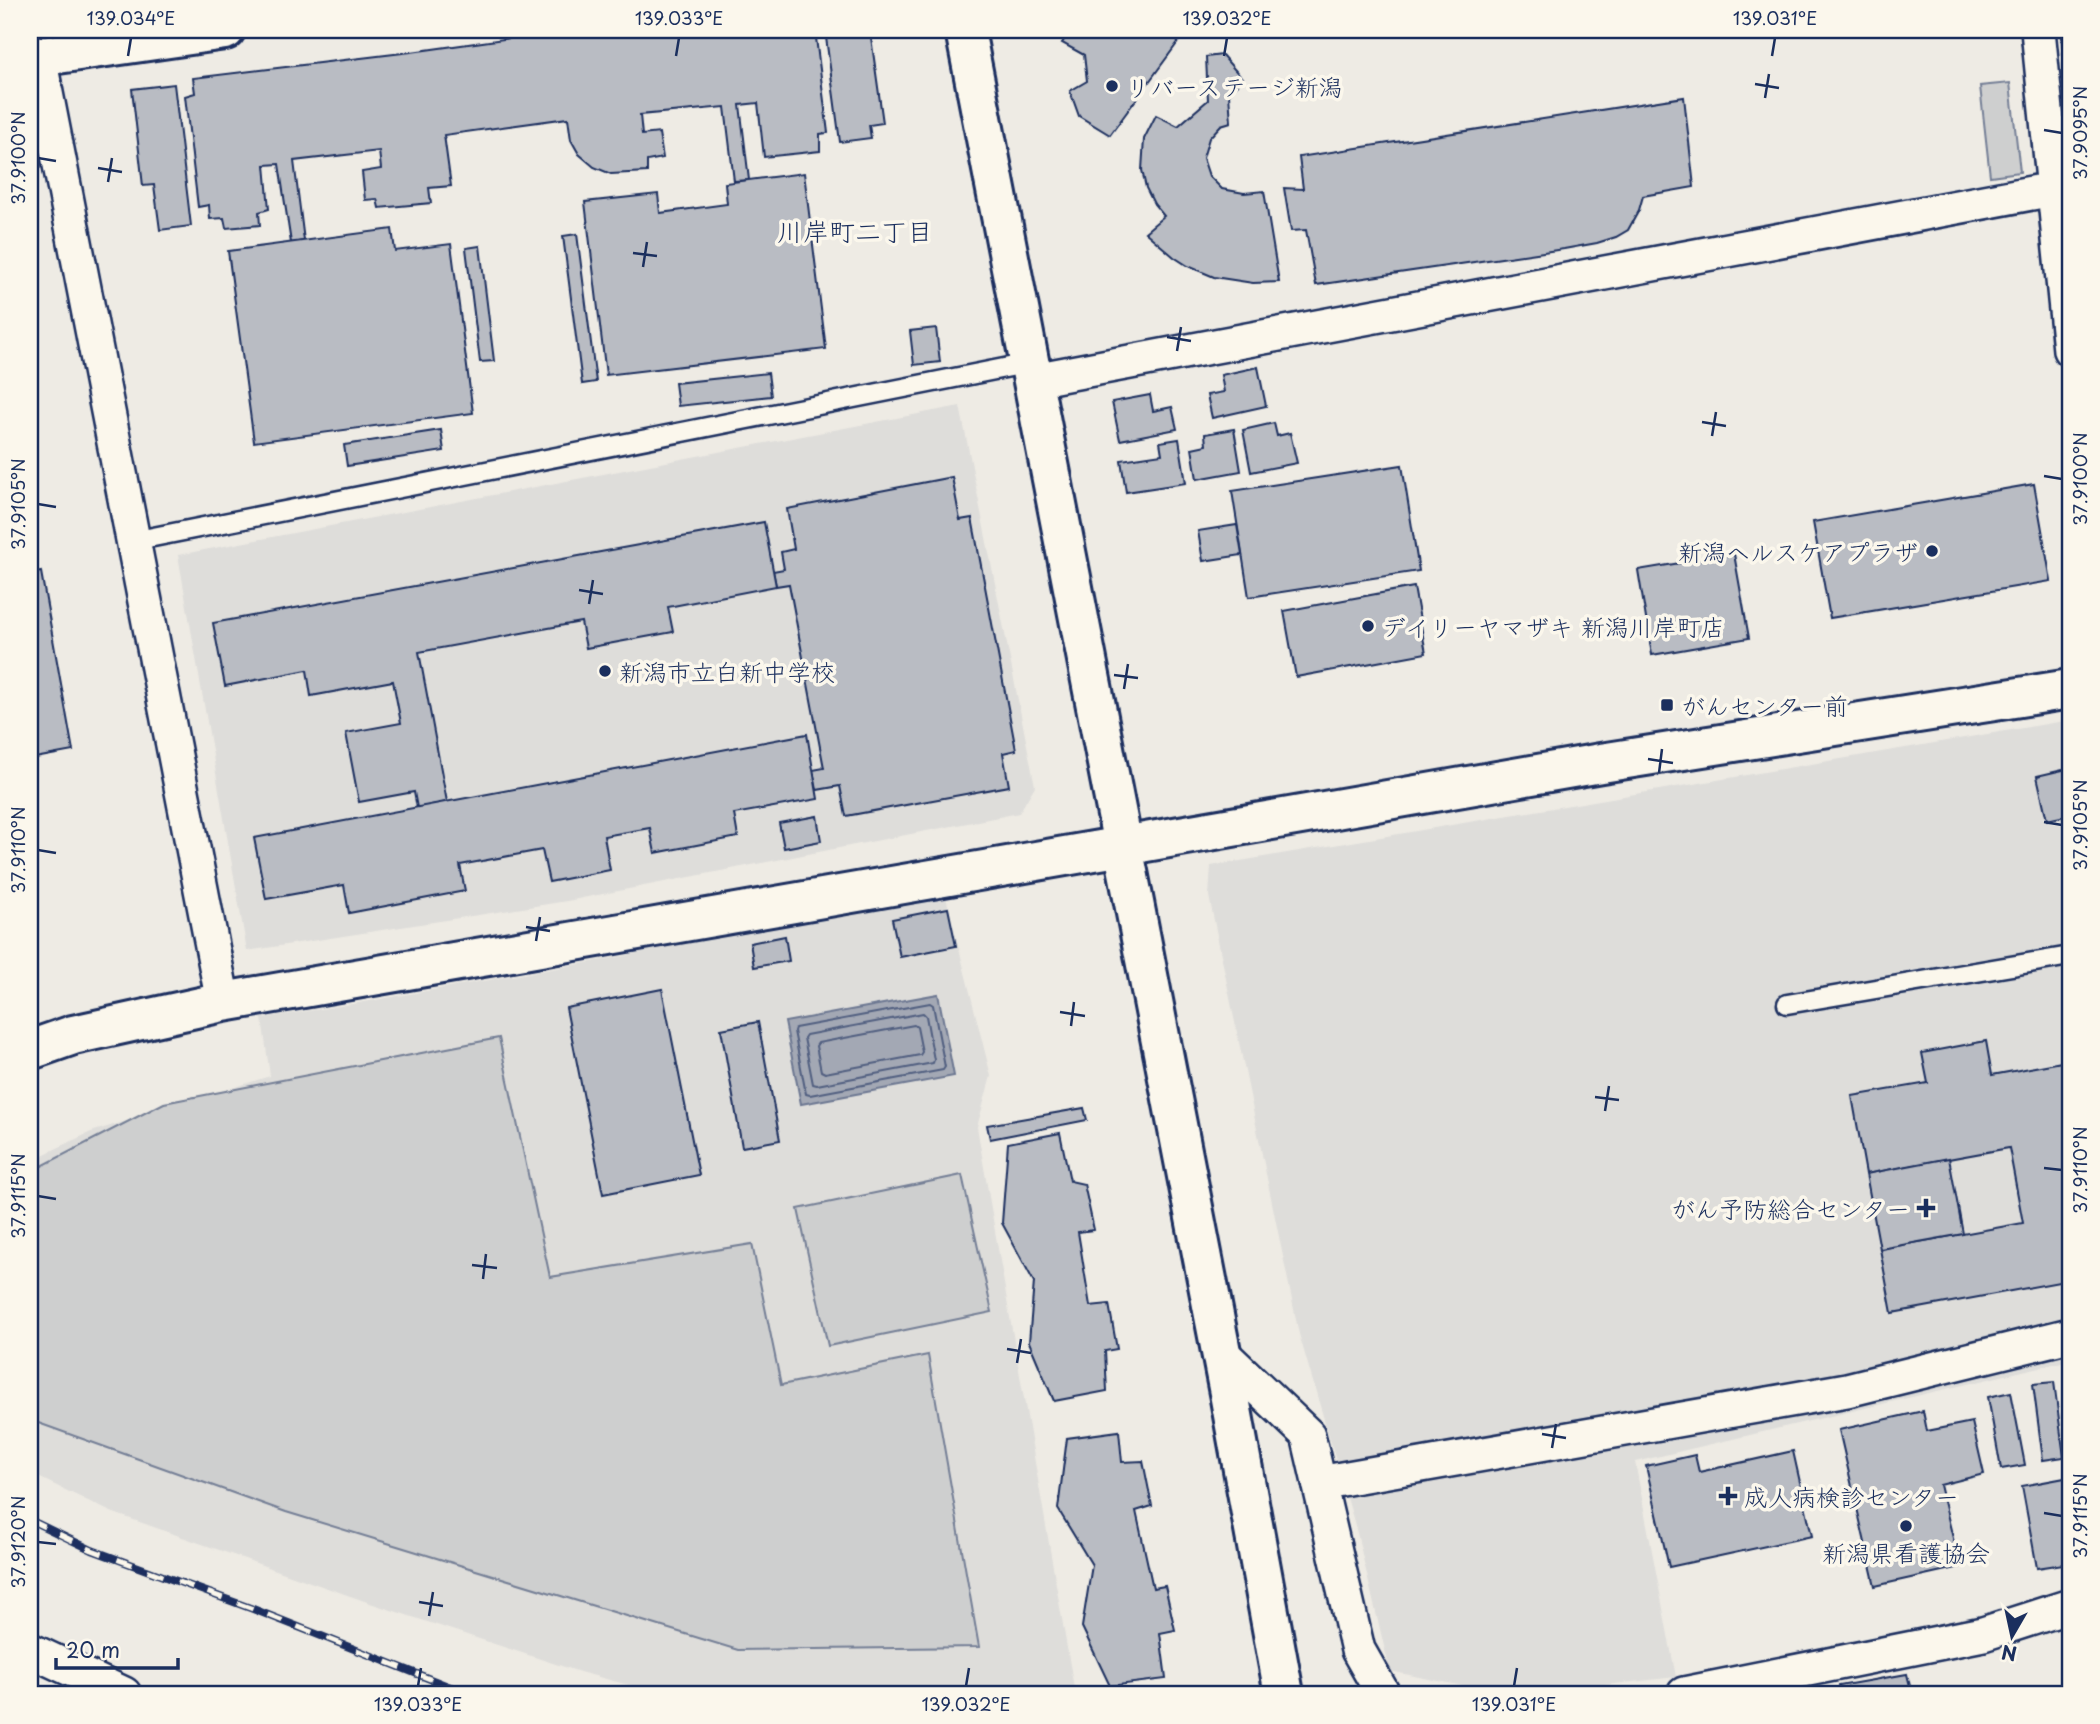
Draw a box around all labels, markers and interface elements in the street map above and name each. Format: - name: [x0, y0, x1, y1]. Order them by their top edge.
- text: 139.034°E: [87, 4, 175, 31]
- text: 139.033°E: [635, 4, 723, 31]
- text: 139.032°E: [1182, 4, 1272, 31]
- text: 139.031°E: [1733, 4, 1817, 31]
- place label: リバーステージ新潟: [1126, 68, 1342, 104]
- marker: リバーステージ新潟: [1104, 78, 1120, 94]
- text: 37.9095°N: [2066, 86, 2093, 180]
- text: 37.9100°N: [4, 111, 31, 205]
- district label: 川岸町二丁目: [777, 211, 933, 250]
- text: 37.9100°N: [2066, 432, 2093, 526]
- text: 37.9105°N: [4, 458, 31, 550]
- place label: 新潟ヘルスケアプラザ: [1678, 533, 1918, 569]
- marker: 新潟ヘルスケアプラザ: [1924, 543, 1940, 559]
- place label: デイリーヤマザキ 新潟川岸町店: [1382, 608, 1725, 644]
- marker: デイリーヤマザキ 新潟川岸町店: [1360, 618, 1376, 634]
- place label: 新潟市立白新中学校: [619, 653, 835, 689]
- marker: 新潟市立白新中学校: [597, 663, 613, 679]
- place label: がんセンター前: [1681, 687, 1848, 723]
- marker: がんセンター前: [1659, 697, 1675, 713]
- text: 37.9105°N: [2066, 779, 2093, 871]
- text: 37.9110°N: [4, 806, 31, 894]
- text: 37.9110°N: [2066, 1126, 2093, 1214]
- text: 37.9115°N: [4, 1153, 31, 1239]
- place label: がん予防総合センター: [1671, 1190, 1910, 1226]
- marker: がん予防総合センター: [1916, 1198, 1936, 1218]
- text: 37.9115°N: [2066, 1473, 2093, 1559]
- place label: 成人病検診センター: [1744, 1478, 1959, 1514]
- marker: 成人病検診センター: [1718, 1486, 1738, 1506]
- text: 37.9120°N: [4, 1496, 31, 1588]
- marker: 新潟県看護協会: [1898, 1518, 1914, 1534]
- place label: 新潟県看護協会: [1822, 1534, 1990, 1570]
- north arrow: [1978, 1602, 2048, 1672]
- scale bar: [56, 1626, 178, 1670]
- text: 20 m: [66, 1633, 120, 1665]
- text: N: [2000, 1639, 2019, 1669]
- text: 139.033°E: [374, 1690, 462, 1717]
- text: 139.032°E: [921, 1690, 1011, 1717]
- text: 139.031°E: [1472, 1690, 1556, 1717]

